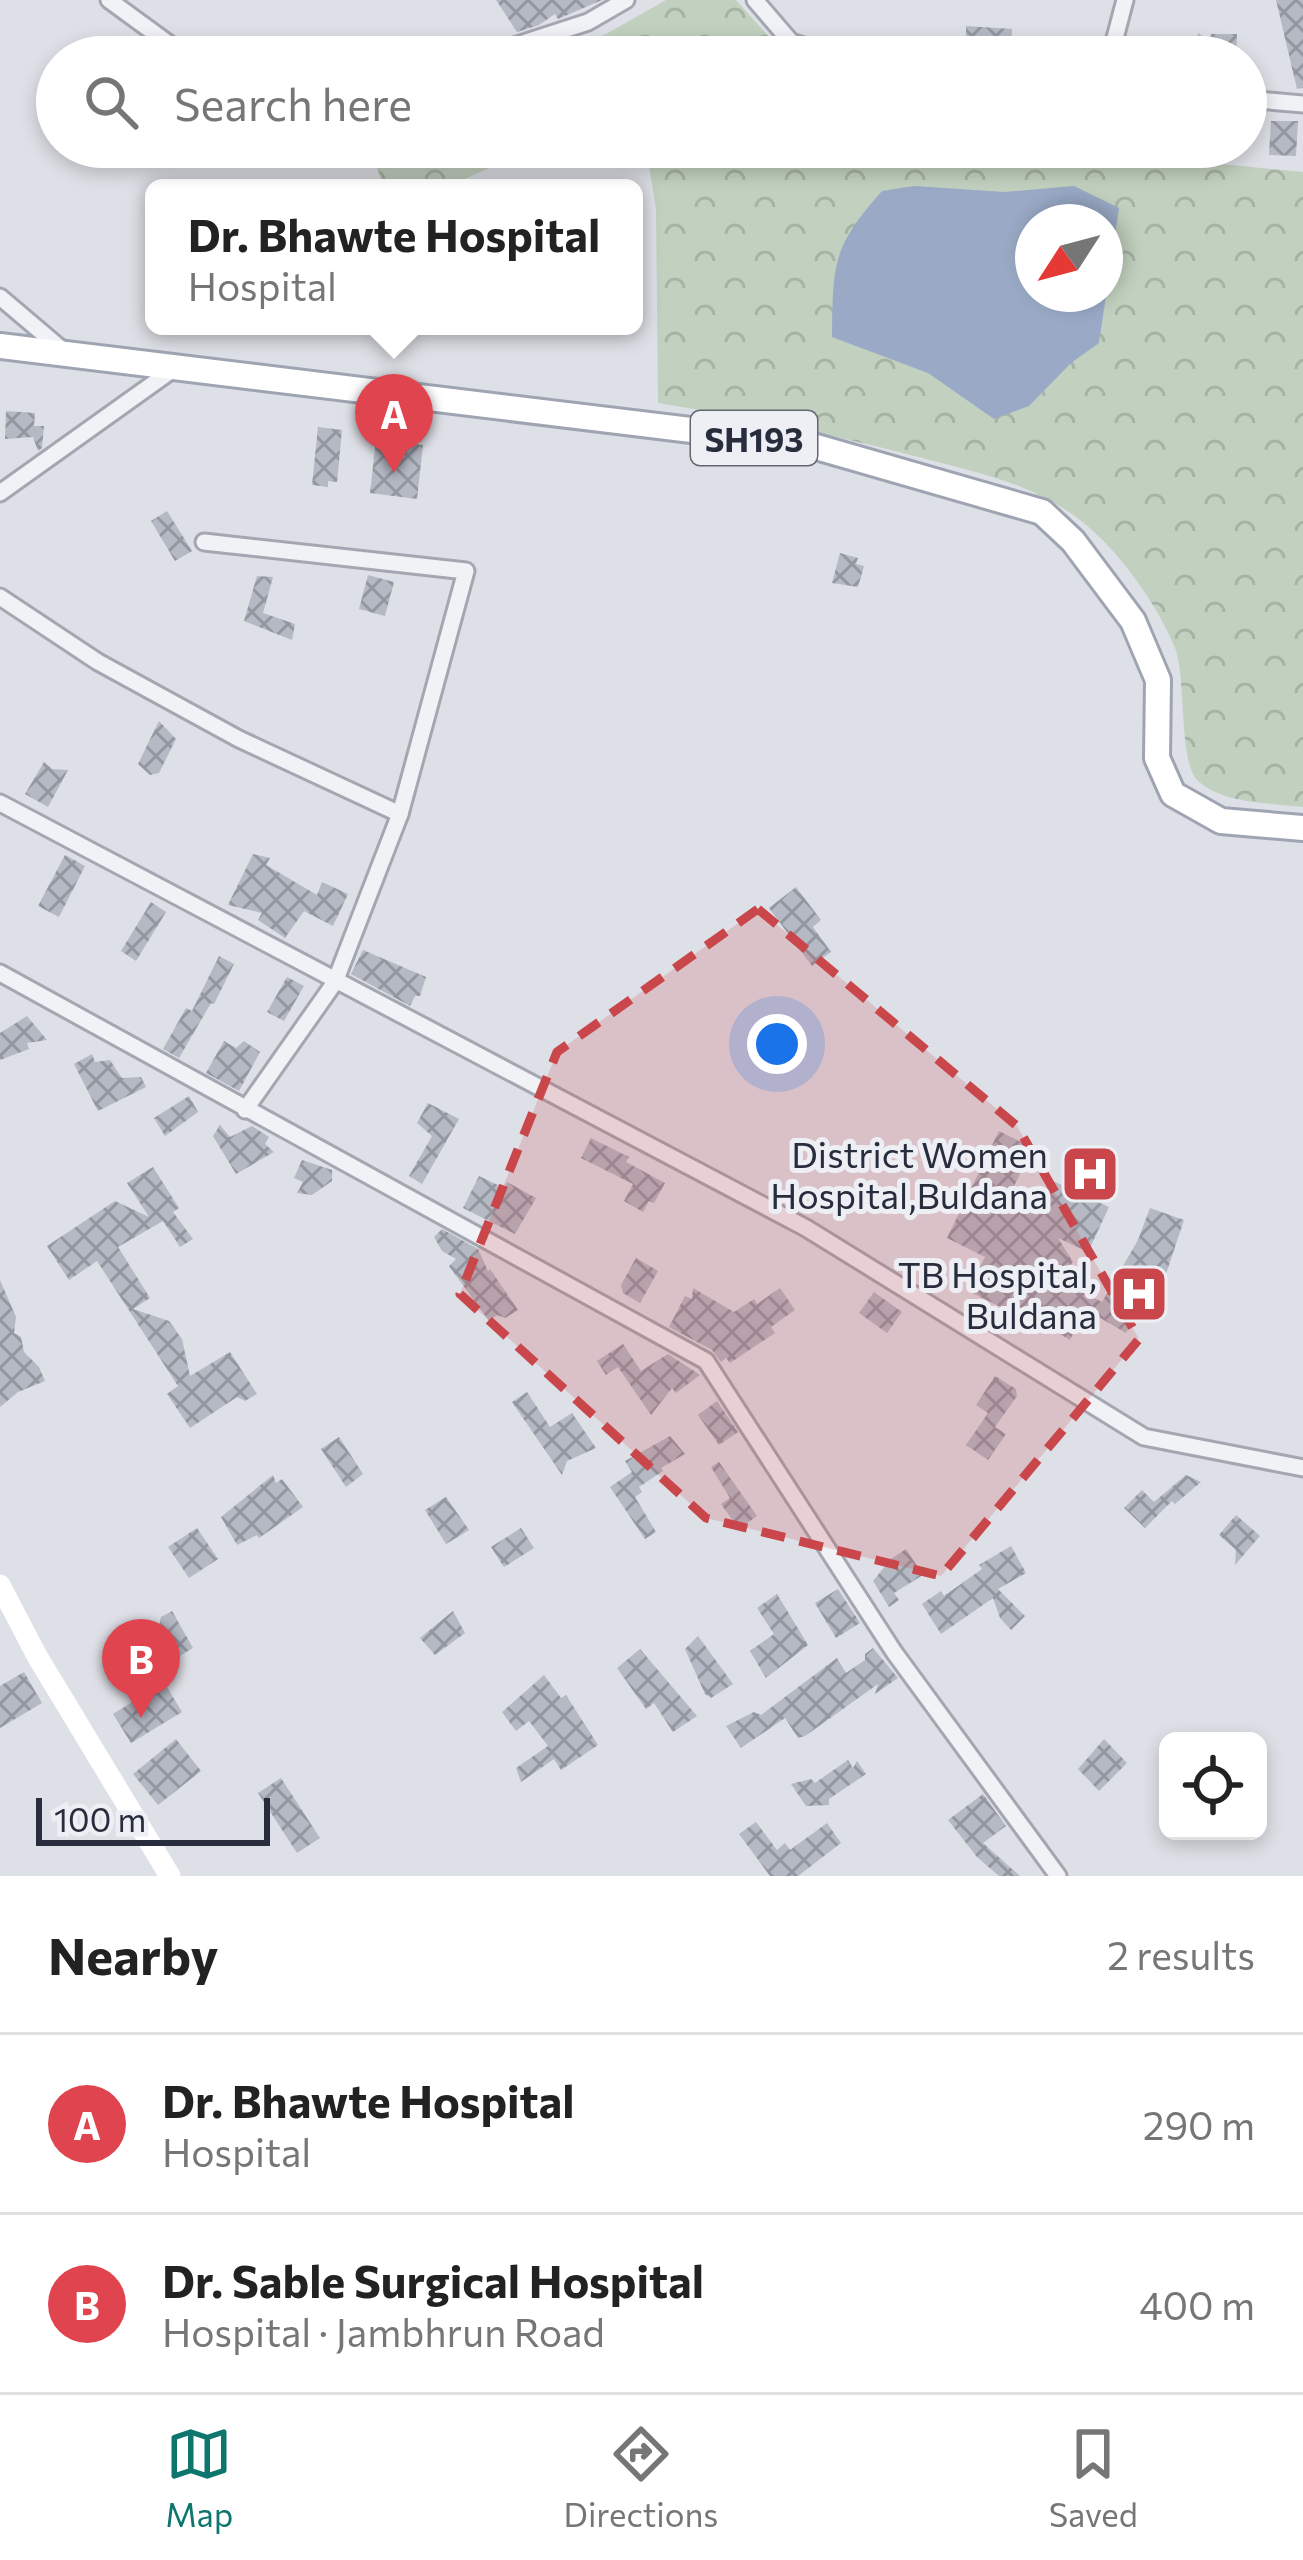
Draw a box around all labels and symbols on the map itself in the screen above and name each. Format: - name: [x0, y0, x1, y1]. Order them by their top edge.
- north arrow: [1015, 204, 1123, 312]
- pin: A: [355, 374, 433, 473]
- road number: SH193: [691, 411, 817, 465]
- your location: [747, 1014, 807, 1074]
- place label: District Women Hospital,Buldana: [770, 1131, 1048, 1216]
- hospital icon: District Women Hospital,Buldana: [1059, 1143, 1121, 1205]
- place label: TB Hospital, Buldana: [898, 1251, 1097, 1336]
- hospital icon: TB Hospital, Buldana: [1108, 1263, 1170, 1325]
- pin: B: [102, 1619, 180, 1718]
- scale bar: [36, 1792, 270, 1845]

